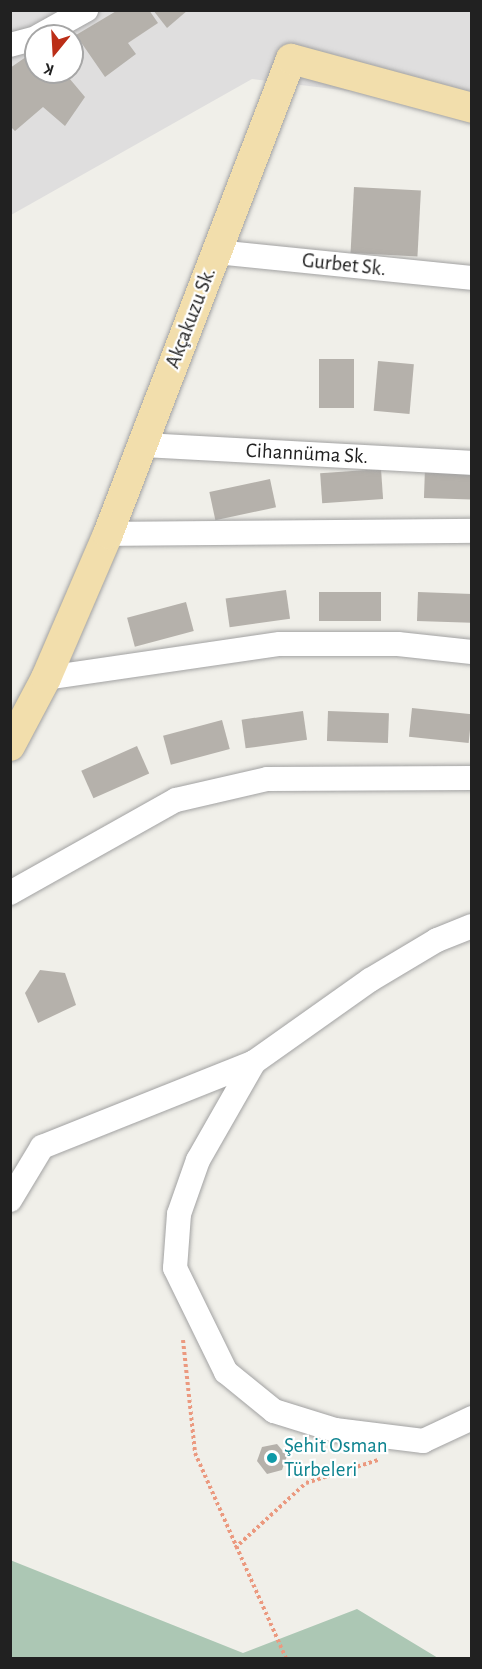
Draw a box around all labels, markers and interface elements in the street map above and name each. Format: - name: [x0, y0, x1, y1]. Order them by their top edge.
- north arrow: [24, 24, 84, 84]
- text: K: [42, 60, 56, 78]
- street label: Gurbet Sk.: [301, 248, 387, 282]
- street label: Akçakuzu Sk.: [160, 264, 222, 372]
- street label: Cihannüma Sk.: [245, 438, 369, 470]
- place label: Şehit Osman Türbeleri: [284, 1433, 388, 1483]
- marker: Şehit Osman Türbeleri: [265, 1451, 279, 1465]

